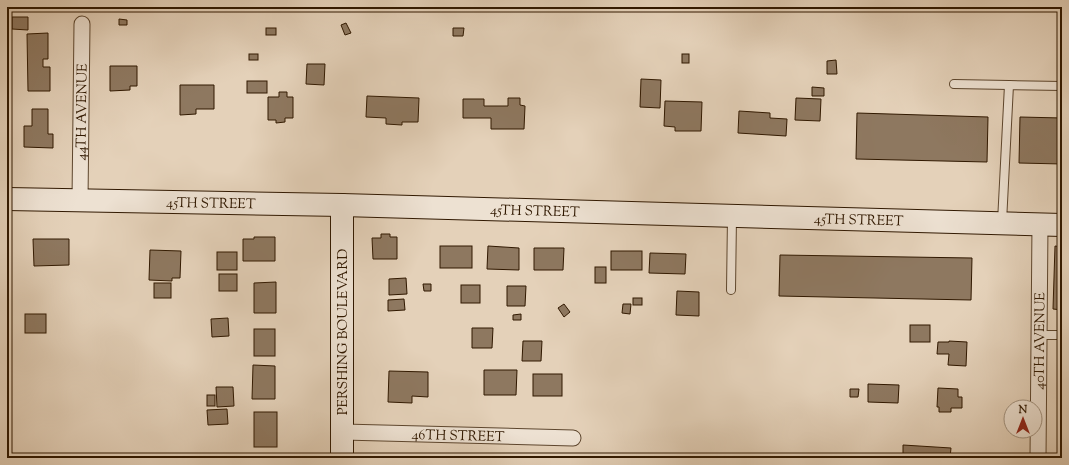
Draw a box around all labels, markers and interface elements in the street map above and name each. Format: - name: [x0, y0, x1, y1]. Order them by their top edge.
- street label: 44TH AVENUE: [72, 63, 94, 161]
- street label: 45TH STREET: [166, 194, 256, 215]
- street label: 45TH STREET: [490, 201, 580, 224]
- street label: 45TH STREET: [814, 210, 904, 233]
- street label: PERSHING BOULEVARD: [334, 249, 354, 415]
- street label: 40TH AVENUE: [1031, 292, 1051, 390]
- north arrow: [1003, 399, 1043, 439]
- text: N: [1018, 402, 1028, 418]
- street label: 46TH STREET: [411, 426, 505, 448]

